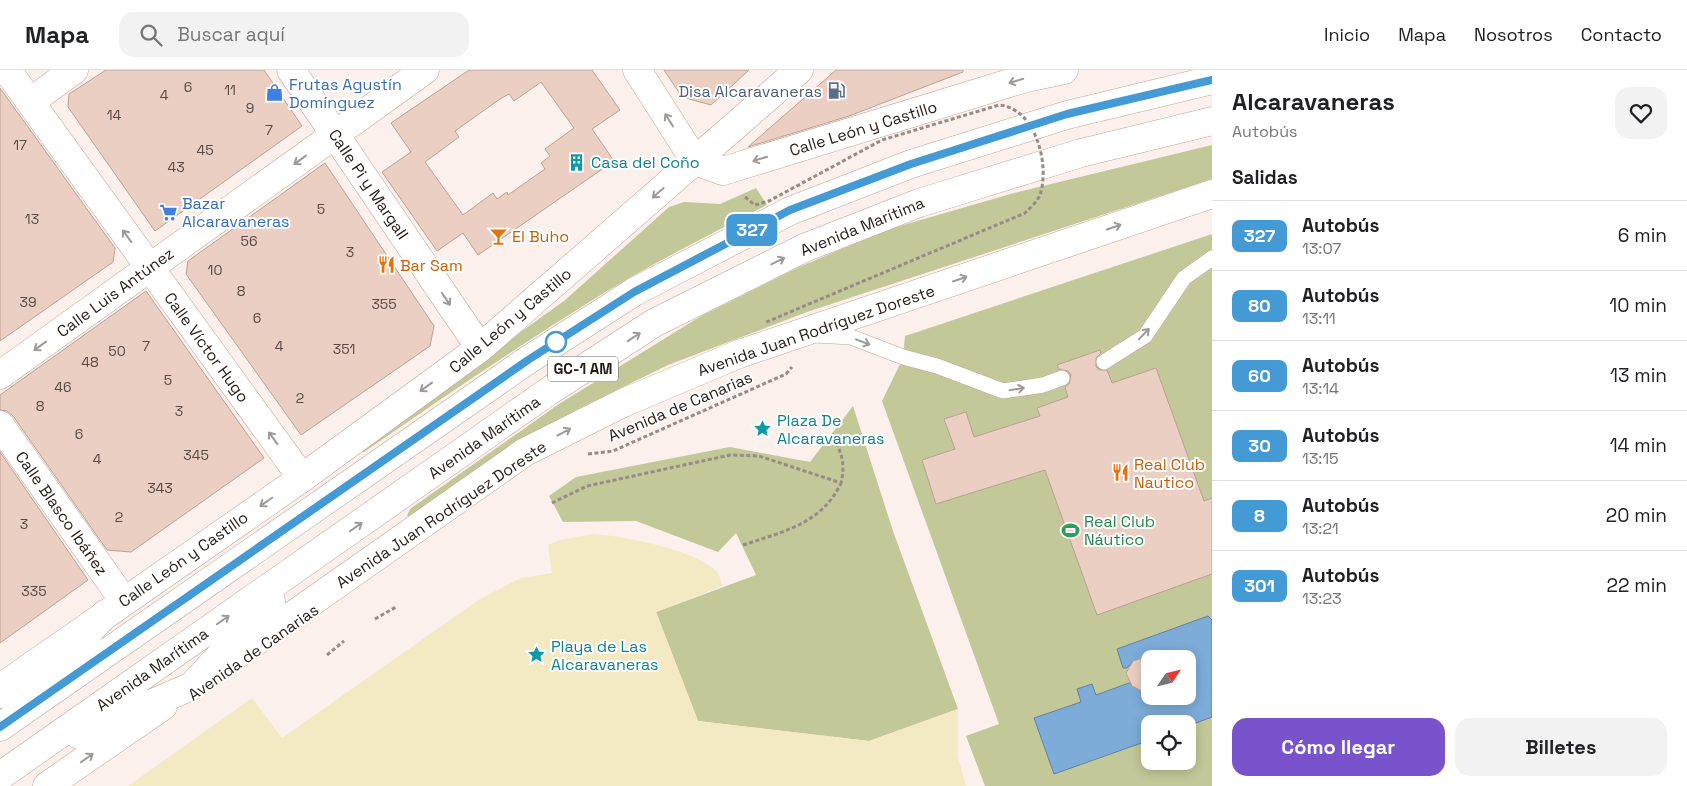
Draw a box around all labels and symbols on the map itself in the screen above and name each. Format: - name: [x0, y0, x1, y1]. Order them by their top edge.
- place label: Frutas Agustín Domínguez: [289, 74, 402, 113]
- one-way arrow: [1009, 77, 1025, 87]
- house number: 6: [184, 78, 192, 96]
- house number: 11: [224, 81, 236, 99]
- place label: Disa Alcaravaneras: [679, 81, 822, 102]
- fuel station icon: Disa Alcaravaneras: [826, 81, 846, 101]
- shop icon: Frutas Agustín Domínguez: [265, 83, 285, 103]
- house number: 4: [160, 86, 169, 104]
- street label: Calle León y Castillo: [787, 96, 940, 161]
- house number: 9: [246, 99, 254, 117]
- house number: 14: [107, 106, 122, 124]
- one-way arrow: [664, 113, 674, 127]
- house number: 7: [265, 121, 273, 139]
- street label: Calle Pi y Margall: [324, 125, 413, 243]
- house number: 17: [13, 136, 27, 154]
- house number: 45: [196, 141, 214, 159]
- building icon: Casa del Coño: [567, 152, 587, 172]
- place label: Casa del Coño: [591, 152, 700, 173]
- one-way arrow: [753, 154, 769, 164]
- one-way arrow: [293, 155, 307, 165]
- house number: 43: [167, 158, 185, 176]
- one-way arrow: [652, 187, 665, 199]
- street label: Avenida Marítima: [797, 192, 927, 261]
- place label: Bazar Alcaravaneras: [182, 193, 290, 232]
- house number: 5: [317, 200, 325, 218]
- supermarket icon: Bazar Alcaravaneras: [158, 202, 178, 222]
- house number: 13: [25, 210, 39, 228]
- line badge: 327: [723, 214, 781, 246]
- one-way arrow: [1106, 222, 1122, 231]
- bar icon: El Buho: [488, 226, 508, 246]
- place label: El Buho: [512, 226, 569, 247]
- one-way arrow: [122, 229, 132, 243]
- house number: 56: [241, 232, 257, 250]
- street label: Calle Luis Antúnez: [53, 243, 178, 342]
- house number: 3: [346, 243, 354, 261]
- restaurant icon: Bar Sam: [376, 255, 396, 275]
- place label: Bar Sam: [400, 255, 463, 276]
- one-way arrow: [770, 256, 785, 265]
- house number: 10: [208, 261, 222, 279]
- street label: Calle León y Castillo: [445, 263, 576, 378]
- one-way arrow: [952, 274, 968, 283]
- street label: Avenida Juan Rodríguez Doreste: [695, 280, 937, 381]
- house number: 8: [237, 282, 246, 300]
- street label: Calle Víctor Hugo: [160, 288, 254, 407]
- one-way arrow: [441, 292, 451, 306]
- house number: 39: [19, 293, 37, 311]
- house number: 355: [371, 295, 397, 313]
- house number: 6: [253, 309, 261, 327]
- one-way arrow: [1138, 328, 1150, 341]
- unlabelled marker: [545, 331, 567, 353]
- one-way arrow: [627, 331, 641, 342]
- house number: 7: [142, 337, 150, 355]
- house number: 4: [275, 337, 284, 355]
- one-way arrow: [855, 338, 870, 347]
- house number: 351: [333, 340, 355, 358]
- one-way arrow: [33, 341, 47, 351]
- house number: 50: [108, 342, 126, 360]
- house number: 48: [81, 353, 99, 371]
- road number: GC-1 AM: [548, 356, 618, 382]
- street label: Avenida de Canarias: [605, 367, 756, 446]
- house number: 5: [164, 371, 172, 389]
- house number: 46: [54, 378, 72, 396]
- one-way arrow: [420, 382, 434, 392]
- one-way arrow: [1009, 383, 1025, 393]
- house number: 2: [296, 389, 304, 407]
- street label: Avenida Marítima: [424, 391, 544, 484]
- house number: 8: [36, 397, 45, 415]
- house number: 3: [175, 402, 183, 420]
- place label: Plaza De Alcaravaneras: [777, 410, 885, 449]
- place icon: Plaza De Alcaravaneras: [753, 419, 773, 439]
- house number: 6: [75, 425, 83, 443]
- one-way arrow: [556, 426, 571, 436]
- one-way arrow: [268, 431, 278, 445]
- street label: Avenida Juan Rodríguez Doreste: [332, 436, 551, 593]
- house number: 345: [183, 446, 209, 464]
- street label: Calle Blasco Ibáñez: [11, 447, 112, 580]
- house number: 4: [93, 450, 102, 468]
- place label: Real Club Nautico: [1134, 454, 1205, 493]
- restaurant icon: Real Club Nautico: [1110, 463, 1130, 483]
- house number: 343: [147, 479, 173, 497]
- one-way arrow: [259, 497, 273, 507]
- street label: Calle León y Castillo: [114, 507, 252, 612]
- house number: 2: [115, 508, 123, 526]
- place label: Real Club Náutico: [1084, 511, 1155, 550]
- house number: 3: [20, 515, 28, 533]
- sports icon: Real Club Náutico: [1060, 520, 1080, 540]
- one-way arrow: [349, 522, 363, 532]
- house number: 335: [21, 582, 47, 600]
- street label: Avenida de Canarias: [184, 599, 323, 705]
- one-way arrow: [215, 615, 229, 625]
- street label: Avenida Marítima: [92, 623, 212, 716]
- place label: Playa de Las Alcaravaneras: [551, 636, 659, 675]
- place icon: Playa de Las Alcaravaneras: [527, 645, 547, 665]
- north arrow: [1141, 650, 1196, 705]
- one-way arrow: [80, 753, 94, 763]

